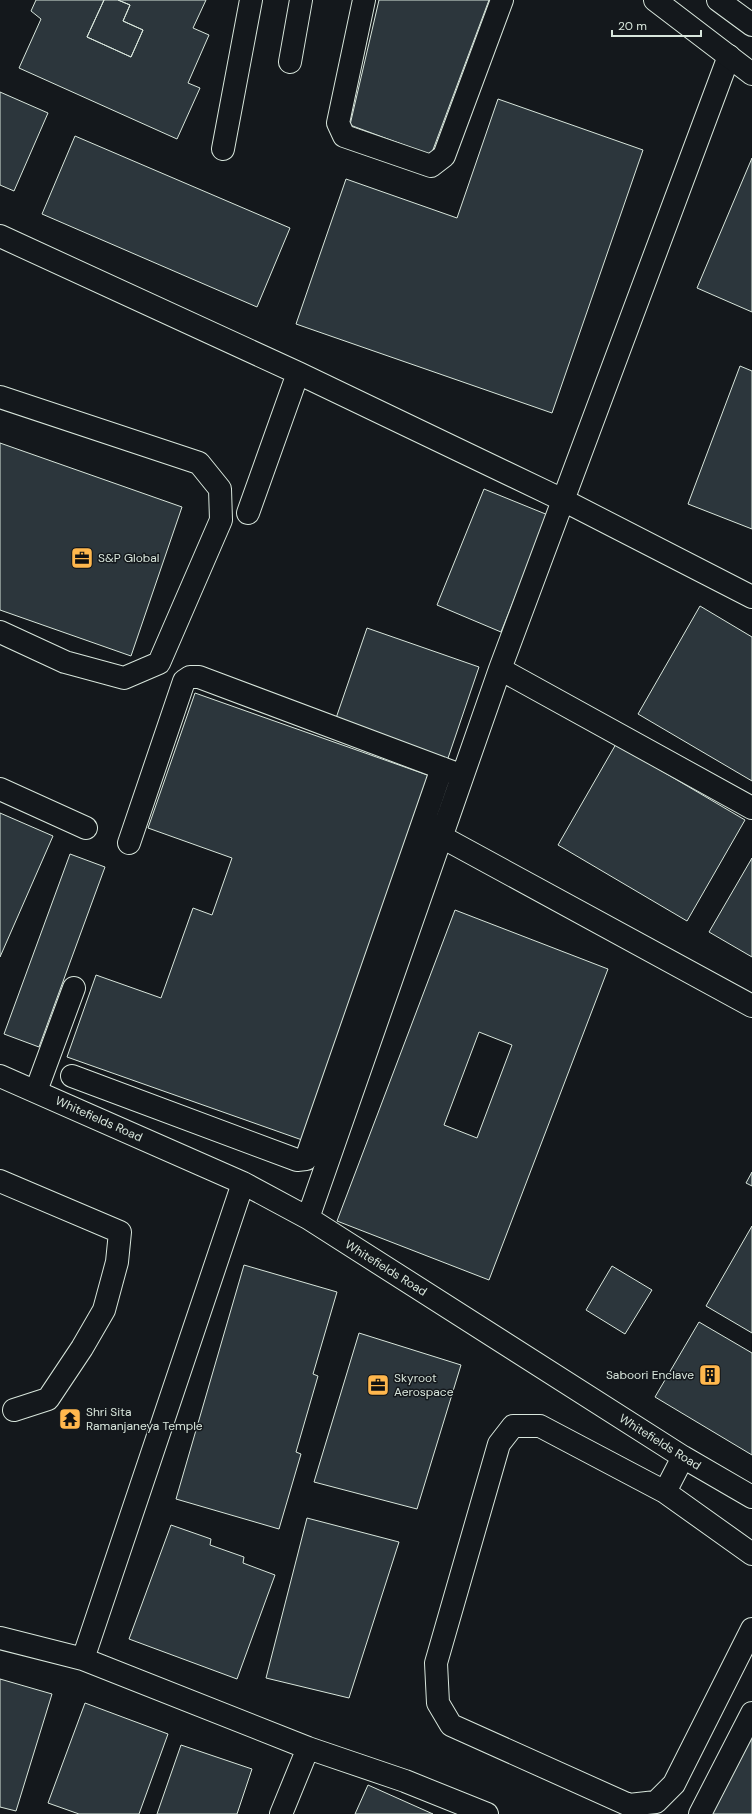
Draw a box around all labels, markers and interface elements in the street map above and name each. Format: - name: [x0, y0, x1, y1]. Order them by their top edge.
- scale bar: [612, 12, 701, 38]
- text: 20 m: [618, 18, 647, 34]
- office icon: S&P Global: [69, 545, 95, 571]
- place label: S&P Global: [98, 550, 160, 566]
- street label: Whitefields Road: [53, 1093, 145, 1145]
- street label: Whitefields Road: [342, 1236, 430, 1300]
- building icon: Saboori Enclave: [697, 1362, 723, 1388]
- place label: Saboori Enclave: [606, 1367, 694, 1383]
- place label: Skyroot Aerospace: [394, 1370, 454, 1400]
- office icon: Skyroot Aerospace: [365, 1372, 391, 1398]
- place label: Shri Sita Ramanjaneya Temple: [86, 1404, 203, 1434]
- temple icon: Shri Sita Ramanjaneya Temple: [57, 1406, 83, 1432]
- street label: Whitefields Road: [616, 1410, 704, 1474]

